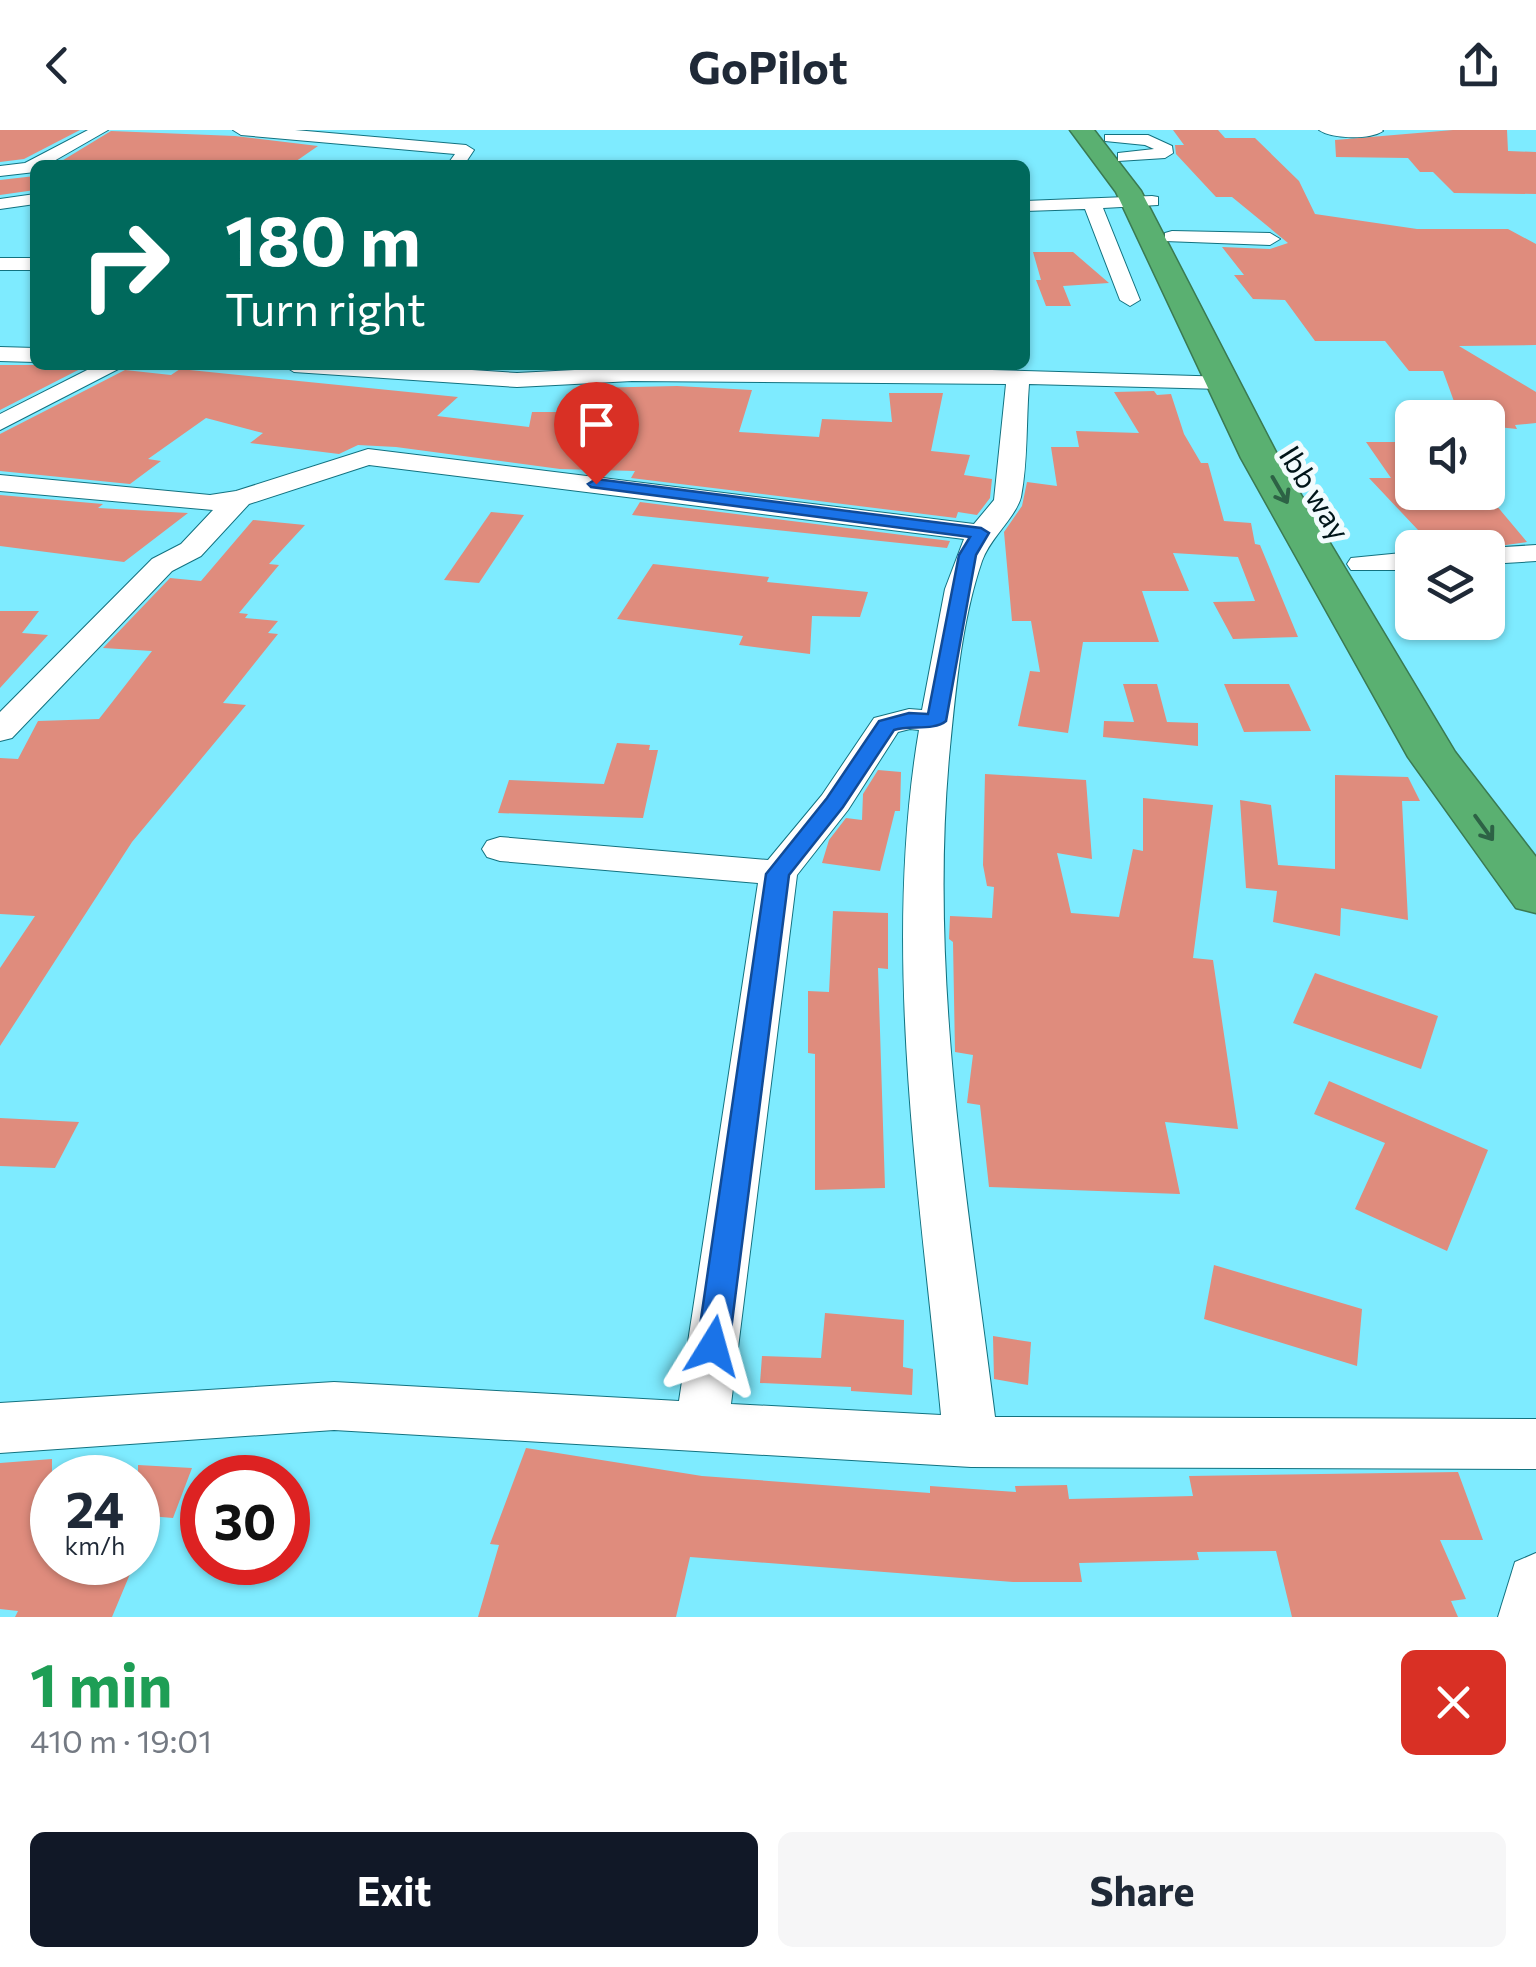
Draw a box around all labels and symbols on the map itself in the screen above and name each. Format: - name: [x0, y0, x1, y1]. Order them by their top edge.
- pin: [554, 382, 639, 485]
- street label: Ibb way: [1273, 438, 1359, 546]
- one-way arrow: [1270, 475, 1290, 505]
- one-way arrow: [1474, 813, 1495, 841]
- position arrow: [661, 1294, 765, 1398]
- speed limit sign: 30: [180, 1455, 310, 1585]

